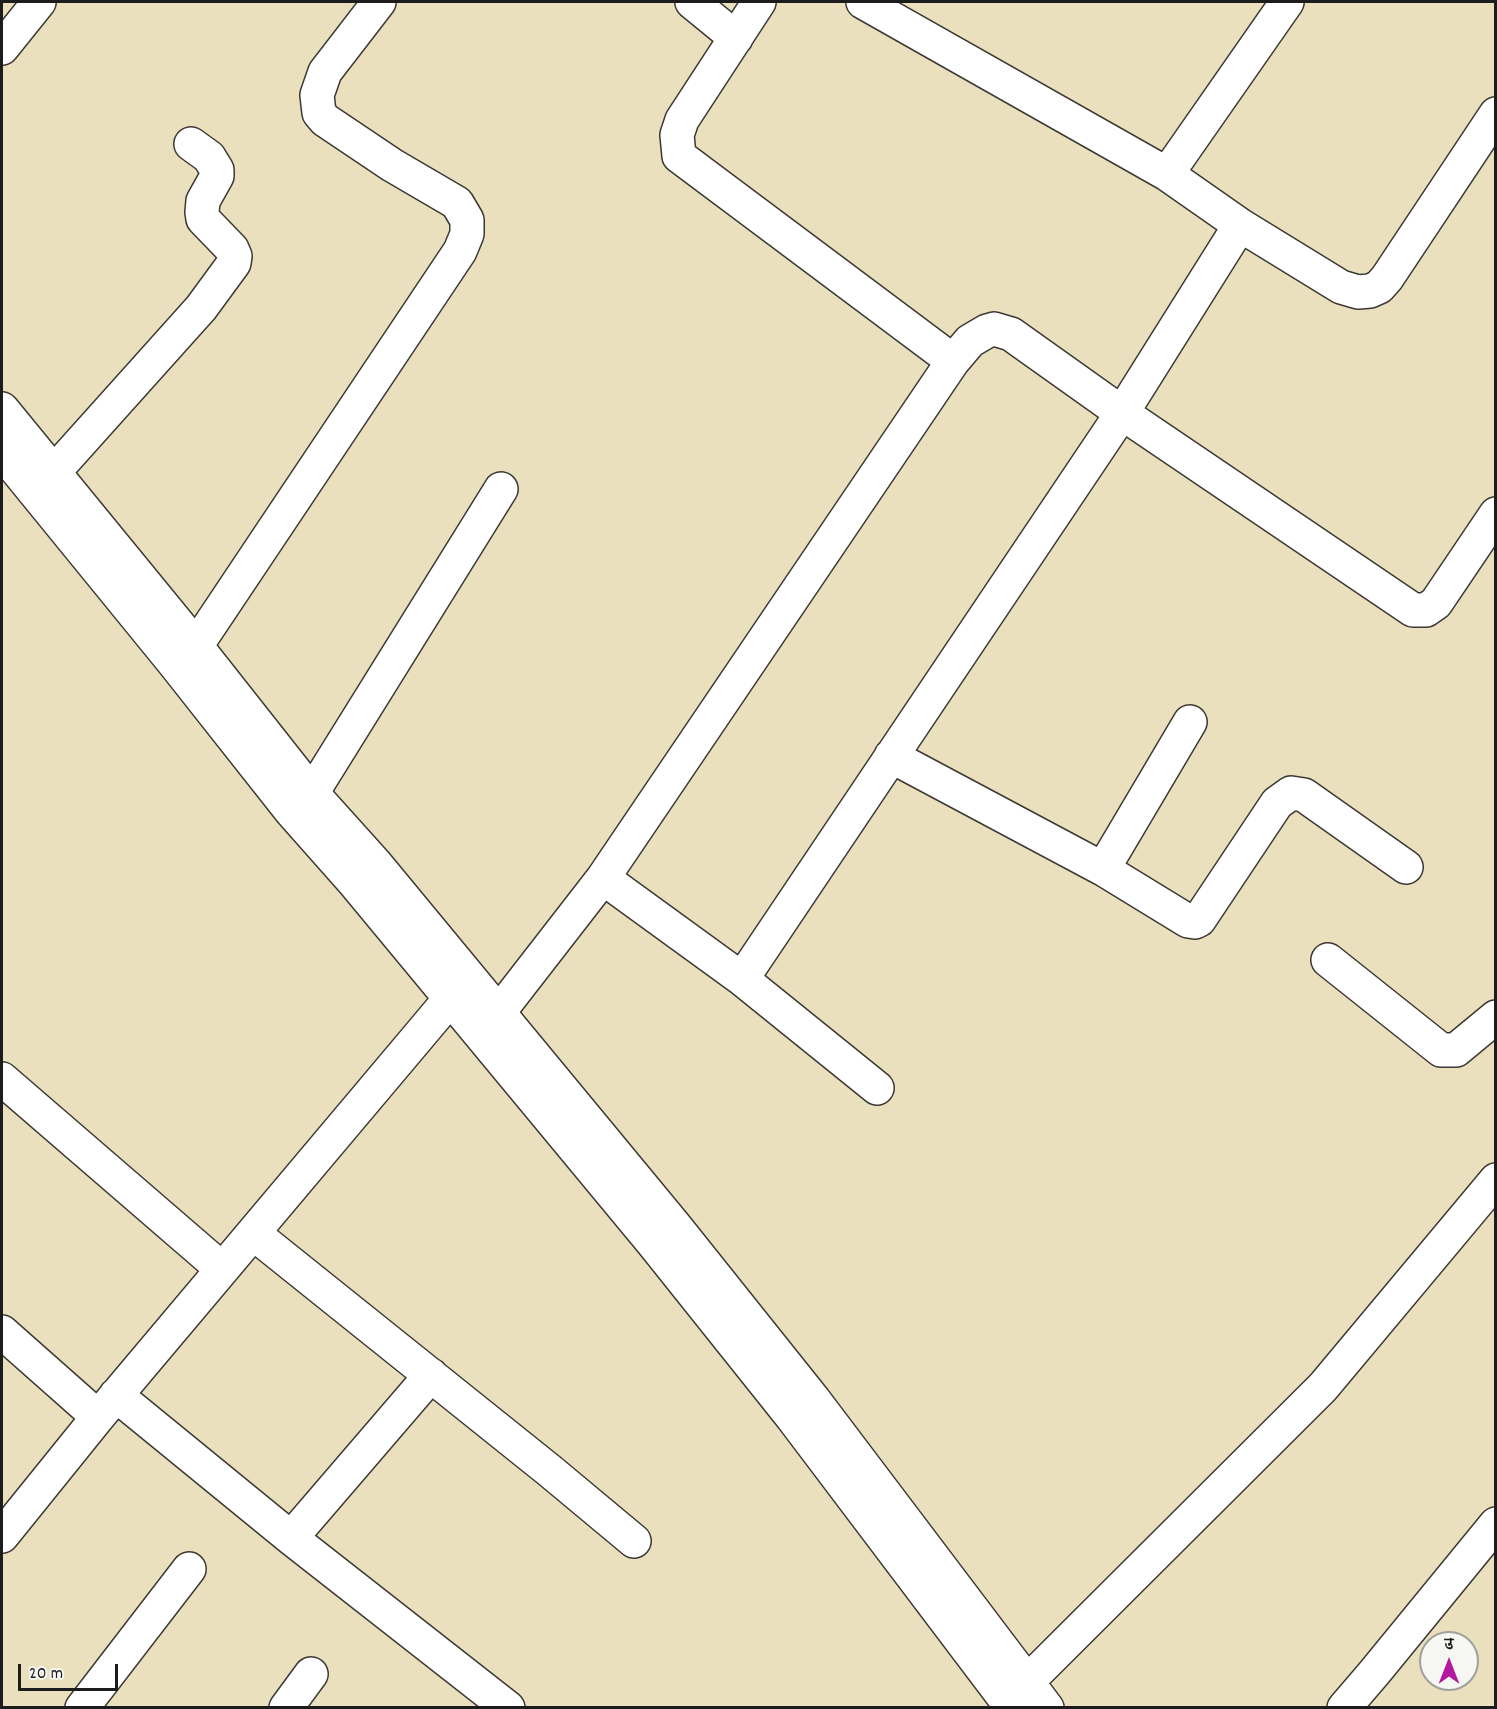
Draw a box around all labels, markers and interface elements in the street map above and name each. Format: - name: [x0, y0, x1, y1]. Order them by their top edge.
- north arrow: [1419, 1631, 1479, 1691]
- text: उ: [1444, 1633, 1454, 1656]
- scale bar: [21, 1652, 122, 1690]
- text: 20 m: [29, 1662, 63, 1687]

